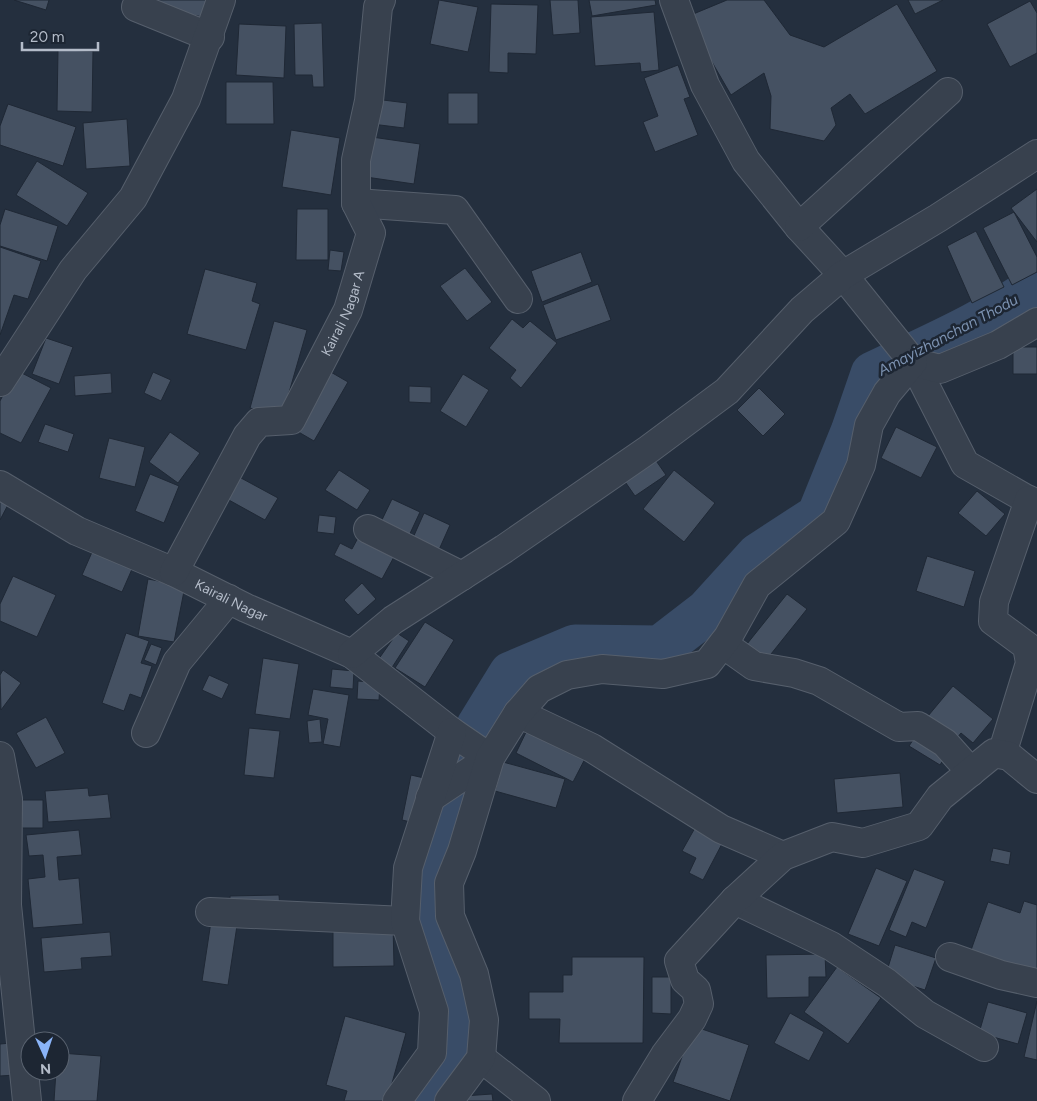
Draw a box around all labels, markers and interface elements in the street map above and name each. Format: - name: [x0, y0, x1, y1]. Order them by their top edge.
- scale bar: [22, 20, 99, 52]
- text: 20 m: [30, 28, 64, 46]
- street label: Kairali Nagar A: [317, 268, 368, 359]
- water label: Amayizhanchan Thodu: [874, 290, 1021, 380]
- street label: Kairali Nagar: [192, 575, 271, 625]
- north arrow: [20, 1031, 70, 1081]
- text: N: [40, 1060, 52, 1077]

